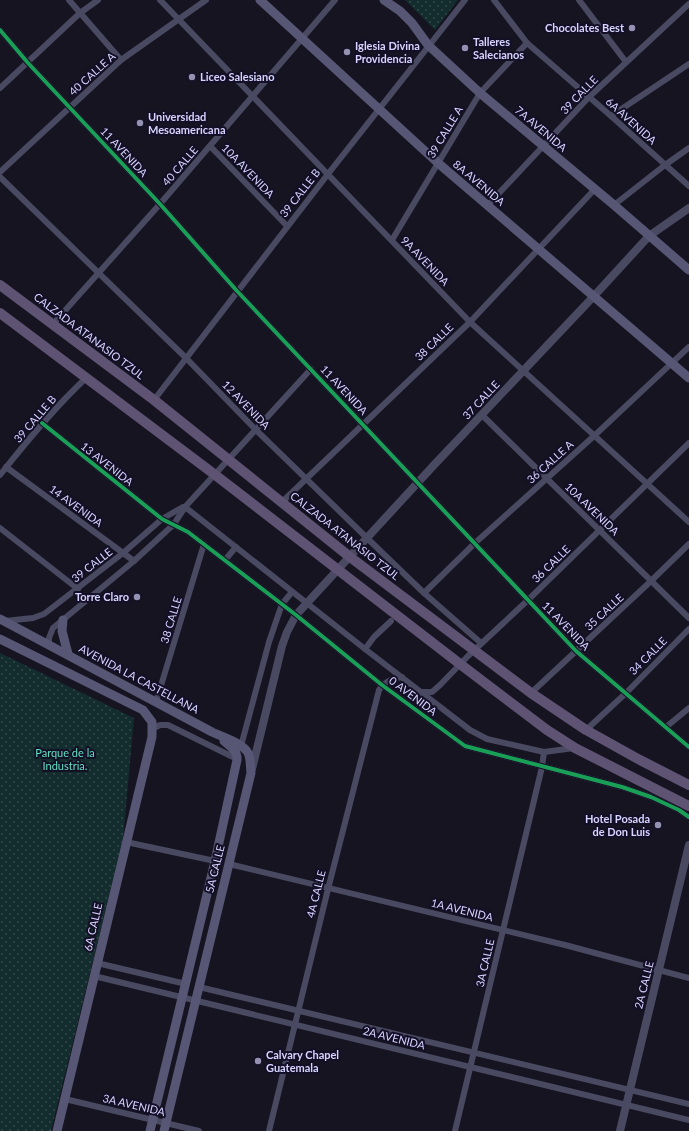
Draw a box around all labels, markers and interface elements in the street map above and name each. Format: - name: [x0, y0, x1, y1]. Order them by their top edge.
- place label: Chocolates Best: [545, 21, 625, 34]
- marker: Chocolates Best: [627, 23, 637, 33]
- place label: Talleres Salecianos: [473, 35, 524, 61]
- place label: Iglesia Divina Providencia: [355, 39, 420, 65]
- marker: Talleres Salecianos: [460, 43, 470, 53]
- marker: Iglesia Divina Providencia: [342, 47, 352, 57]
- street label: 40 CALLE A: [66, 49, 118, 98]
- place label: Liceo Salesiano: [200, 70, 274, 83]
- marker: Liceo Salesiano: [187, 72, 197, 82]
- street label: 39 CALLE: [557, 73, 600, 116]
- street label: 6A AVENIDA: [603, 95, 660, 147]
- street label: 39 CALLE A: [424, 103, 465, 160]
- street label: 7A AVENIDA: [513, 103, 570, 154]
- place label: Universidad Mesoamericana: [148, 110, 226, 136]
- marker: Universidad Mesoamericana: [135, 118, 145, 128]
- street label: 11 AVENIDA: [98, 124, 151, 180]
- street label: 10A AVENIDA: [219, 141, 278, 201]
- street label: 40 CALLE: [159, 143, 200, 188]
- street label: 8A AVENIDA: [451, 157, 508, 208]
- street label: 39 CALLE B: [277, 166, 323, 220]
- street label: 9A AVENIDA: [399, 233, 453, 288]
- street label: CALZADA ATANASIO TZUL: [31, 290, 147, 382]
- street label: 38 CALLE: [412, 320, 455, 363]
- street label: 11 AVENIDA: [318, 362, 371, 418]
- street label: 12 AVENIDA: [220, 378, 273, 432]
- street label: 37 CALLE: [460, 378, 502, 422]
- street label: 39 CALLE B: [11, 393, 59, 445]
- street label: 36 CALLE A: [524, 437, 576, 486]
- street label: 13 AVENIDA: [79, 439, 137, 488]
- street label: 10A AVENIDA: [563, 480, 622, 538]
- street label: 14 AVENIDA: [47, 482, 106, 530]
- street label: CALZADA ATANASIO TZUL: [288, 489, 403, 583]
- street label: 36 CALLE: [529, 542, 572, 585]
- street label: 39 CALLE: [69, 545, 115, 585]
- place label: Torre Claro: [75, 590, 129, 603]
- street label: 35 CALLE: [582, 591, 626, 633]
- marker: Torre Claro: [132, 592, 142, 602]
- street label: 38 CALLE: [157, 595, 184, 645]
- street label: 11 AVENIDA: [540, 599, 593, 653]
- street label: 34 CALLE: [626, 634, 669, 677]
- street label: AVENIDA LA CASTELLANA: [77, 641, 202, 716]
- street label: 0 AVENIDA: [387, 673, 440, 718]
- park label: Parque de la Industria.: [35, 746, 95, 772]
- place label: Hotel Posada de Don Luis: [585, 812, 650, 838]
- marker: Hotel Posada de Don Luis: [653, 820, 663, 830]
- street label: 5A CALLE: [202, 844, 227, 894]
- street label: 4A CALLE: [303, 869, 328, 919]
- street label: 1A AVENIDA: [430, 896, 495, 924]
- street label: 6A CALLE: [81, 902, 104, 952]
- street label: 3A CALLE: [473, 938, 496, 988]
- street label: 2A CALLE: [631, 960, 656, 1010]
- street label: 2A AVENIDA: [362, 1024, 427, 1052]
- place label: Calvary Chapel Guatemala: [266, 1048, 339, 1074]
- marker: Calvary Chapel Guatemala: [253, 1056, 263, 1066]
- street label: 3A AVENIDA: [102, 1091, 167, 1118]

